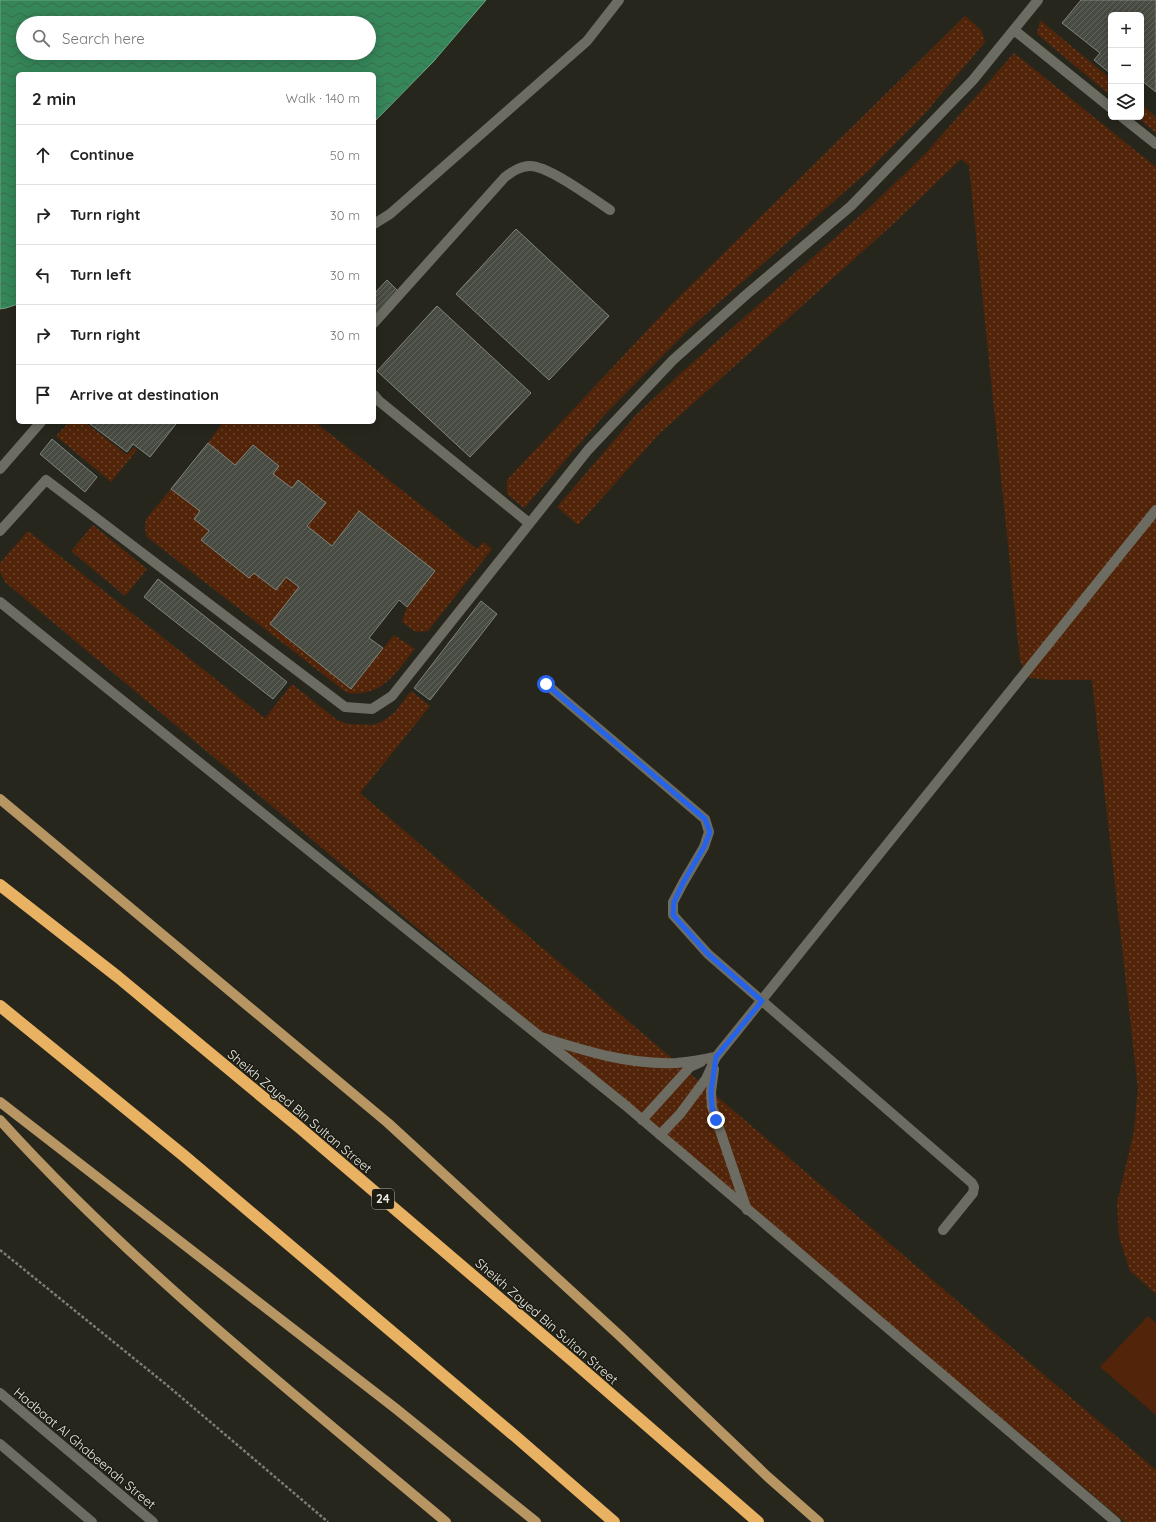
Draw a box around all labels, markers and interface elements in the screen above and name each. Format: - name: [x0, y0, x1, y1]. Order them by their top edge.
- map controls: [1108, 12, 1144, 120]
- button: +: [1108, 12, 1144, 48]
- search box: [16, 16, 376, 60]
- icon: search: [30, 27, 52, 49]
- text: Search here: [62, 29, 145, 48]
- button: −: [1108, 48, 1144, 84]
- button: layers: [1108, 84, 1144, 120]
- text: 2 min: [32, 88, 76, 109]
- text: Walk · 140 m: [285, 90, 360, 106]
- icon: ahead: [32, 144, 54, 166]
- text: Continue: [70, 145, 134, 164]
- text: 50 m: [330, 147, 360, 163]
- icon: right: [32, 204, 54, 226]
- text: Turn right: [70, 205, 141, 224]
- text: 30 m: [330, 207, 360, 223]
- icon: left: [32, 264, 54, 286]
- text: Turn left: [70, 265, 132, 284]
- text: 30 m: [330, 267, 360, 283]
- icon: right: [32, 324, 54, 346]
- text: Turn right: [70, 325, 141, 344]
- text: 30 m: [330, 327, 360, 343]
- icon: arrive: [32, 384, 54, 406]
- text: Arrive at destination: [70, 385, 219, 404]
- route start: [537, 675, 555, 693]
- street label: Sheikh Zayed Bin Sultan Street: [224, 1046, 376, 1176]
- route end: [707, 1111, 725, 1129]
- road number: 24: [372, 1189, 394, 1209]
- street label: Sheikh Zayed Bin Sultan Street: [472, 1255, 622, 1387]
- street label: Hadbaat Al Ghabeenah Street: [11, 1384, 159, 1512]

